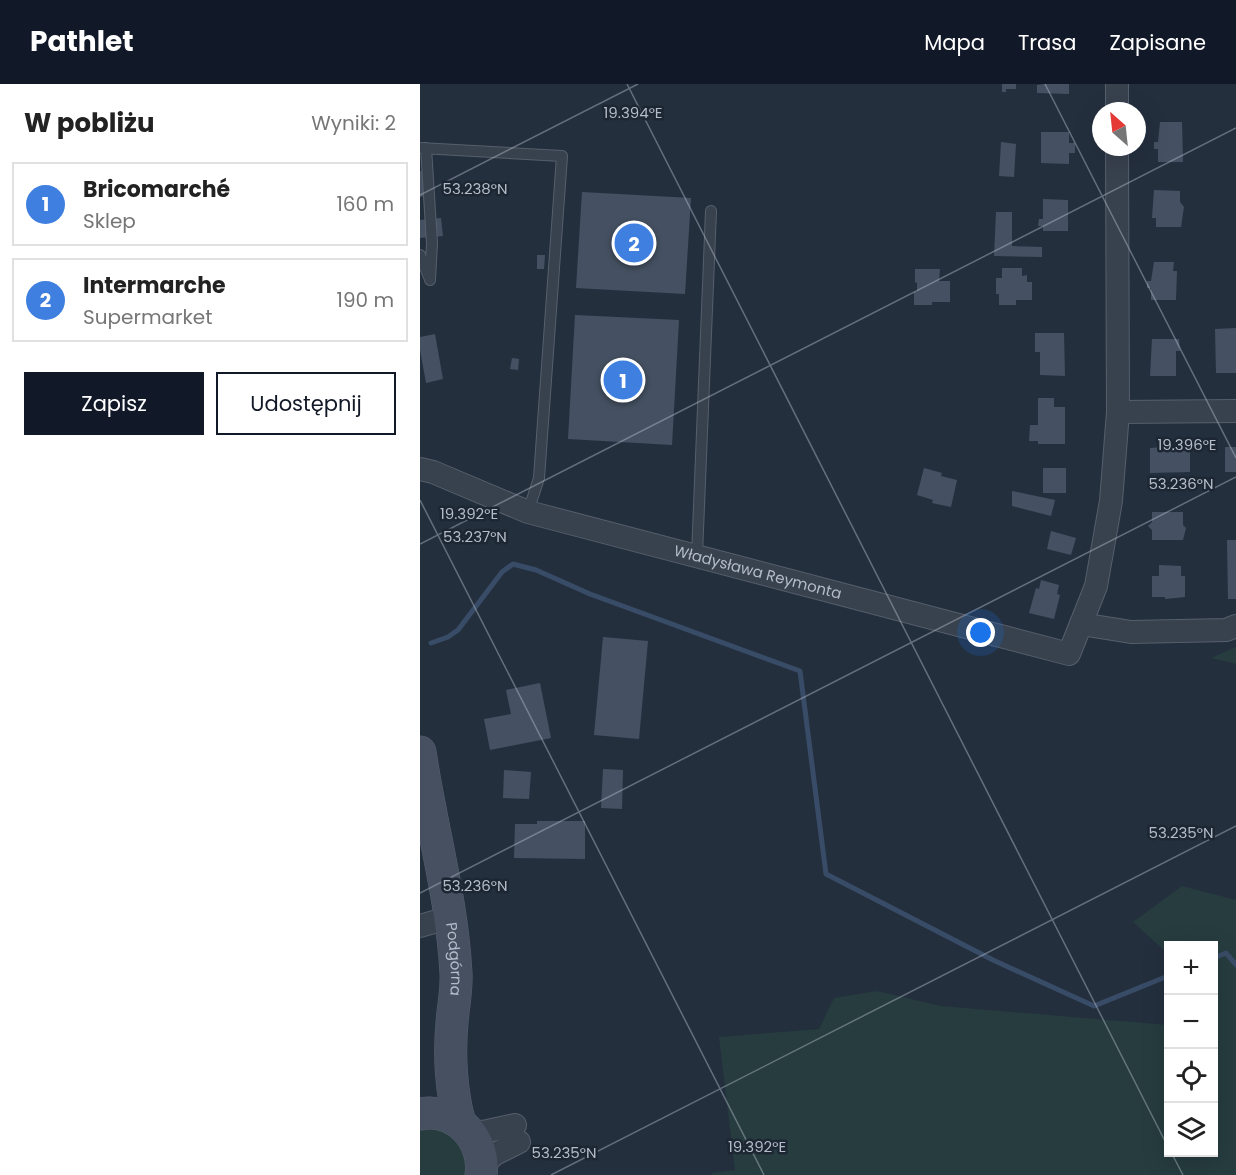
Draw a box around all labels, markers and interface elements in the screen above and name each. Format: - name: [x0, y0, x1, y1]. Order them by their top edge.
- text: Pathlet: [30, 22, 134, 61]
- text: Mapa: [924, 28, 985, 57]
- text: Trasa: [1018, 28, 1076, 57]
- text: Zapisane: [1109, 28, 1206, 57]
- text: 19.394°E: [604, 102, 662, 123]
- north arrow: [1092, 102, 1146, 156]
- text: W pobliżu: [24, 105, 155, 141]
- text: Wyniki: 2: [311, 109, 396, 137]
- text: Bricomarché: [83, 174, 230, 205]
- text: 53.238°N: [442, 178, 508, 199]
- text: 1: [42, 190, 49, 218]
- text: 160 m: [336, 190, 394, 218]
- text: Sklep: [83, 207, 136, 235]
- pin: 2: [614, 220, 654, 266]
- text: Intermarche: [83, 270, 226, 301]
- text: 2: [40, 286, 51, 314]
- text: 190 m: [337, 286, 394, 314]
- text: Supermarket: [83, 303, 212, 331]
- pin: 1: [604, 358, 642, 402]
- button: Zapisz: [24, 372, 204, 435]
- button: Udostępnij: [216, 372, 396, 435]
- text: 19.396°E: [1157, 434, 1217, 455]
- text: 53.236°N: [1148, 473, 1214, 494]
- text: 19.392°E: [440, 503, 498, 524]
- text: 53.237°N: [443, 526, 507, 547]
- street label: Władysława Reymonta: [672, 540, 844, 604]
- your location: [966, 618, 995, 647]
- text: 53.235°N: [1149, 822, 1213, 843]
- text: 53.236°N: [442, 875, 508, 896]
- street label: Podgórna: [441, 921, 467, 997]
- map controls: [1164, 941, 1218, 1157]
- button: +: [1164, 941, 1218, 995]
- button: −: [1164, 995, 1218, 1049]
- button: locate: [1164, 1049, 1218, 1103]
- button: layers: [1164, 1103, 1218, 1157]
- text: 19.392°E: [728, 1136, 786, 1157]
- text: 53.235°N: [532, 1142, 596, 1163]

